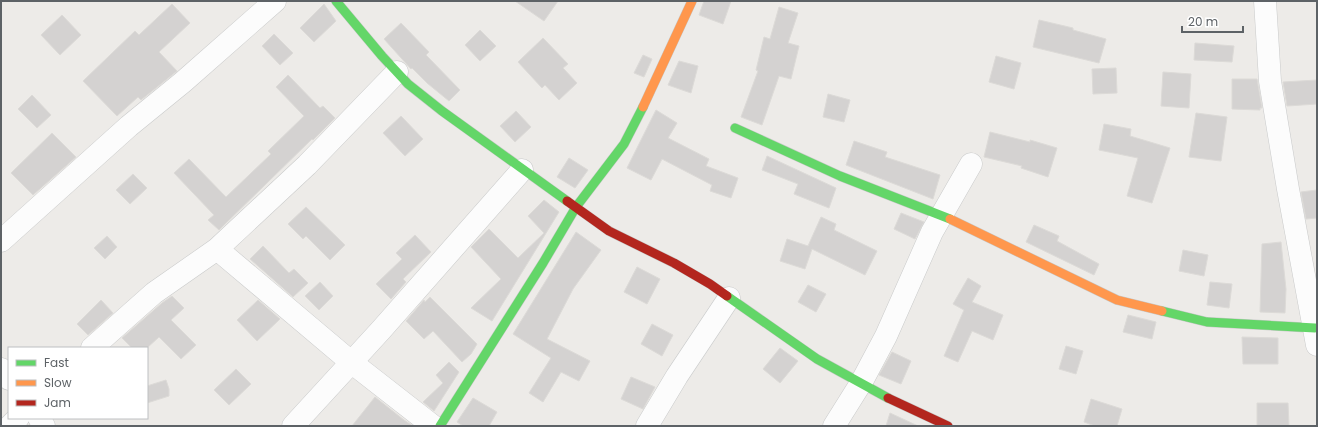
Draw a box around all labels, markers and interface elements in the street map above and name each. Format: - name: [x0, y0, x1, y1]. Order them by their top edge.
- scale bar: [1182, 8, 1243, 34]
- text: 20 m: [1188, 13, 1218, 30]
- legend: [8, 347, 148, 419]
- text: Fast: [44, 354, 69, 371]
- text: Slow: [44, 374, 72, 391]
- text: Jam: [44, 394, 71, 411]

